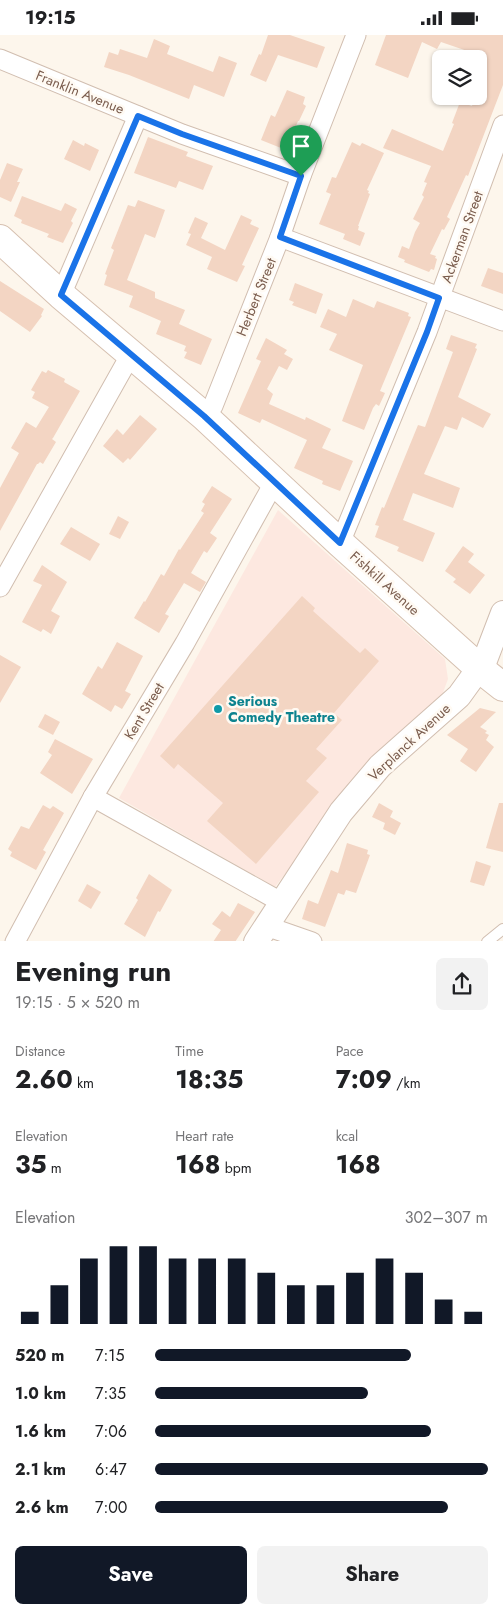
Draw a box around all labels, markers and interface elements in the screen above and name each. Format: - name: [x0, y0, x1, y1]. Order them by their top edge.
- text: 19:15: [25, 4, 75, 31]
- map controls: [432, 50, 487, 105]
- button: layers: [432, 50, 487, 105]
- street label: Franklin Avenue: [33, 65, 127, 119]
- pin: [280, 125, 322, 176]
- icon: arrive: [287, 132, 315, 160]
- street label: Ackerman Street: [436, 188, 488, 286]
- street label: Herbert Street: [231, 254, 281, 339]
- street label: Fishkill Avenue: [346, 546, 424, 620]
- street label: Kent Street: [119, 678, 169, 743]
- place label: Serious Comedy Theatre: [228, 691, 335, 727]
- street label: Verplanck Avenue: [363, 699, 455, 785]
- marker: Serious Comedy Theatre: [212, 703, 224, 715]
- text: Evening run: [15, 951, 171, 992]
- button: share: [436, 958, 488, 1010]
- text: 19:15 · 5 × 520 m: [15, 991, 140, 1014]
- text: Distance: [15, 1041, 65, 1061]
- text: Time: [175, 1041, 204, 1061]
- text: Pace: [336, 1041, 364, 1061]
- text: 2.60: [15, 1061, 73, 1097]
- text: 18:35: [175, 1061, 243, 1097]
- text: 7:09: [336, 1061, 392, 1097]
- text: km: [73, 1073, 94, 1093]
- text: /km: [392, 1073, 421, 1093]
- text: Elevation: [15, 1126, 68, 1146]
- text: Heart rate: [175, 1126, 234, 1146]
- text: kcal: [336, 1126, 358, 1146]
- text: 35: [15, 1146, 47, 1182]
- text: 168: [175, 1146, 220, 1182]
- text: 168: [336, 1146, 381, 1182]
- text: m: [47, 1158, 62, 1178]
- text: bpm: [220, 1158, 252, 1178]
- text: Elevation: [15, 1206, 75, 1229]
- text: 302–307 m: [405, 1206, 488, 1229]
- text: 520 m: [15, 1344, 64, 1367]
- text: 7:15: [95, 1344, 124, 1367]
- text: 1.0 km: [15, 1382, 66, 1405]
- text: 7:35: [95, 1382, 126, 1405]
- text: 1.6 km: [15, 1420, 66, 1443]
- text: 7:06: [95, 1420, 127, 1443]
- text: 2.1 km: [15, 1458, 66, 1481]
- text: 6:47: [95, 1458, 127, 1481]
- text: 2.6 km: [15, 1496, 69, 1519]
- text: 7:00: [95, 1496, 127, 1519]
- button: Save: [15, 1546, 247, 1604]
- button: Share: [257, 1546, 488, 1604]

